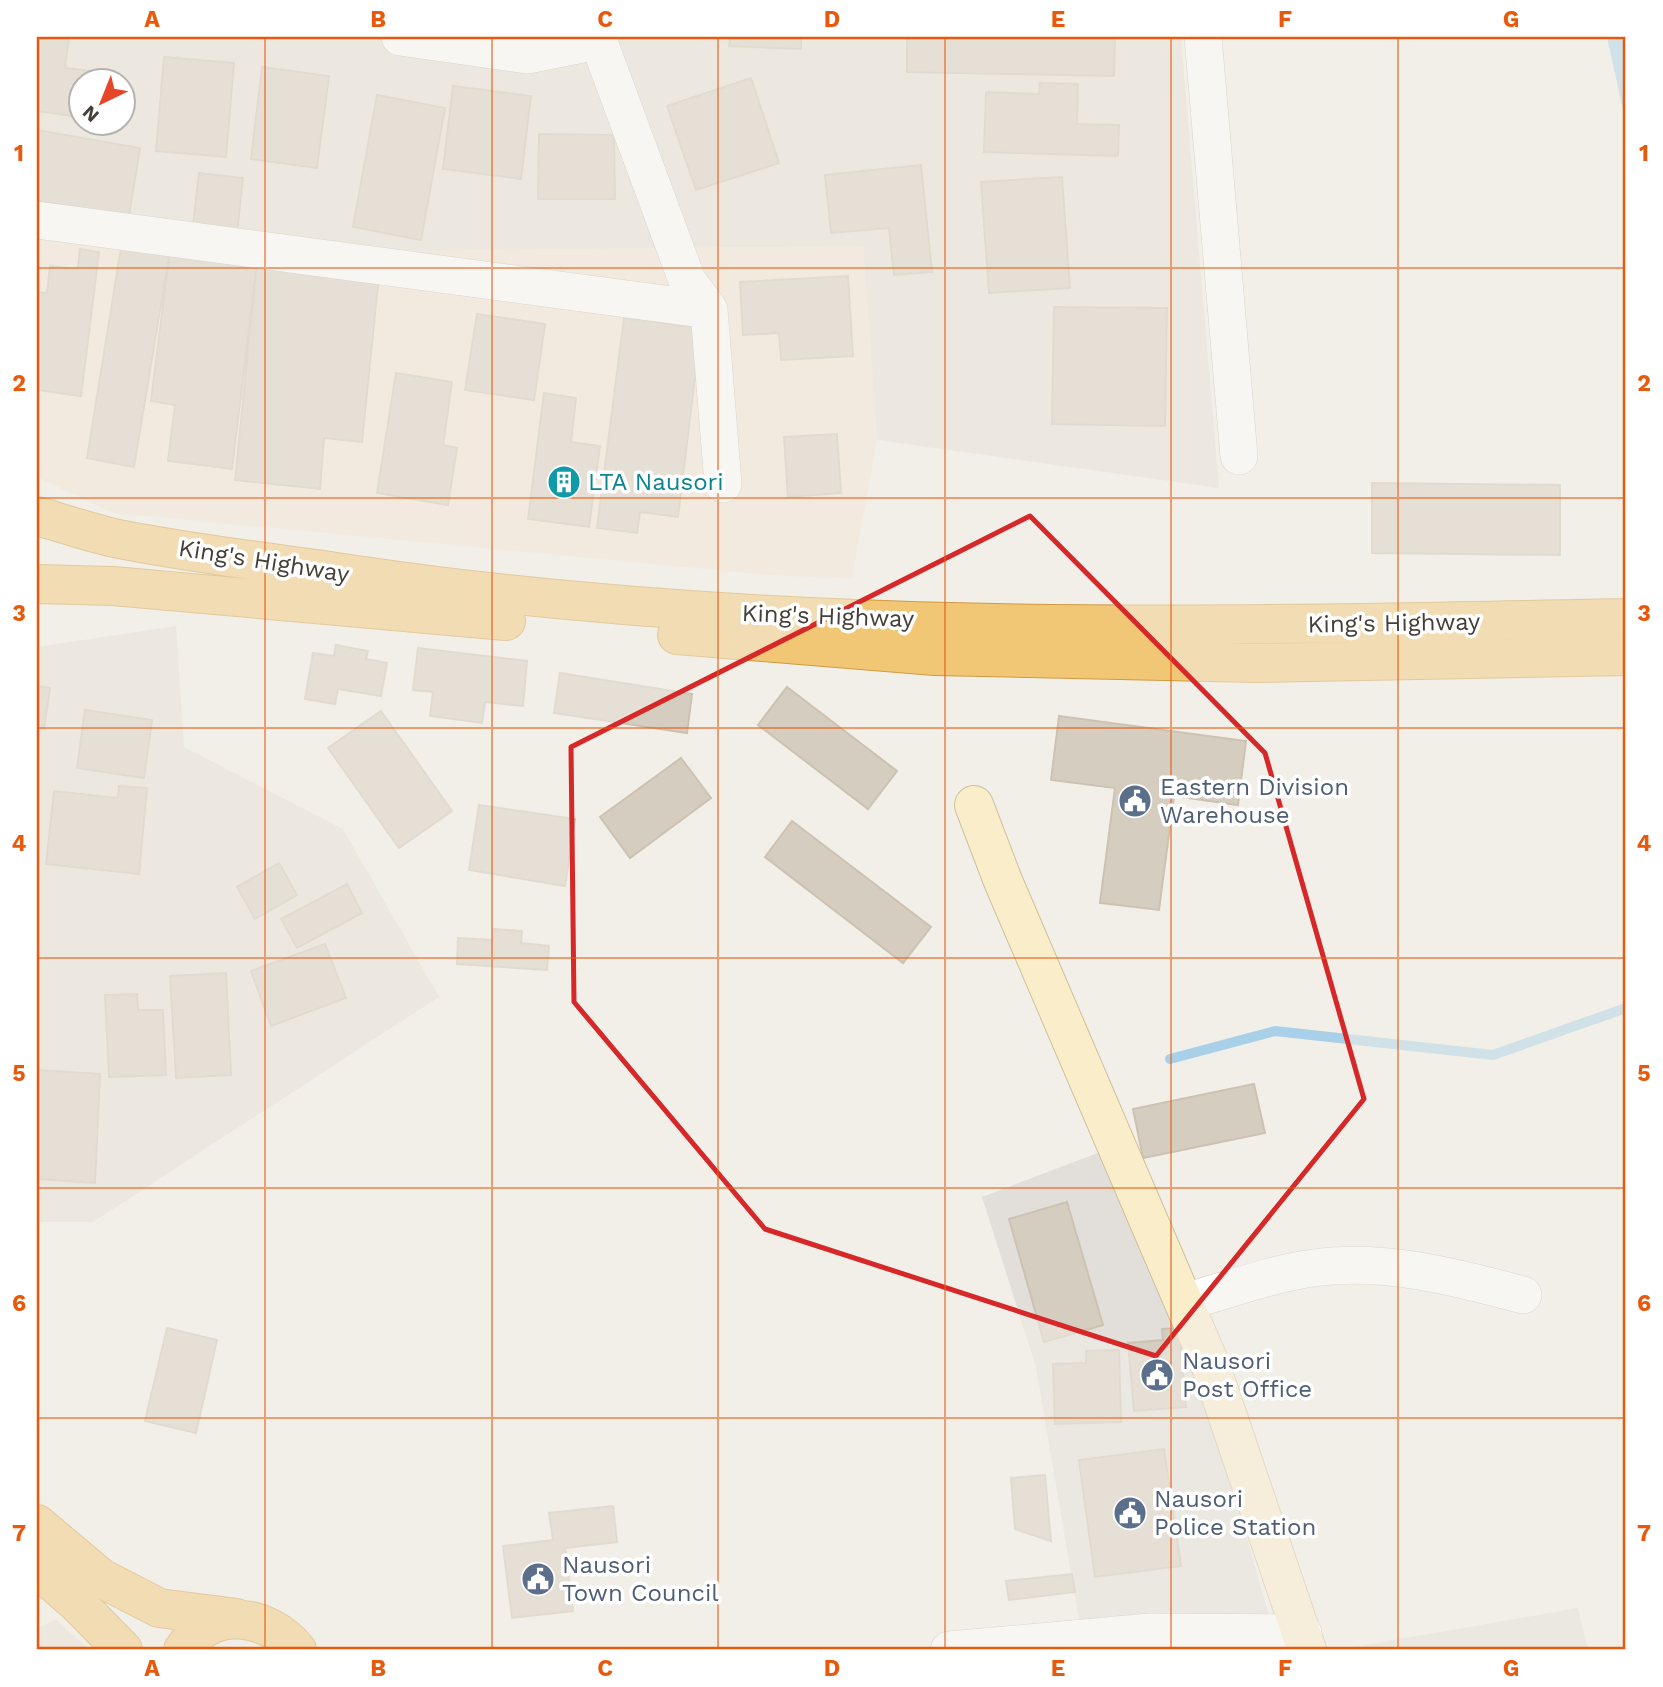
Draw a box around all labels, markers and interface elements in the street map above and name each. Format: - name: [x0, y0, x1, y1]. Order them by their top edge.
- text: A: [144, 6, 160, 33]
- text: B: [370, 6, 386, 33]
- text: C: [597, 6, 613, 33]
- text: D: [824, 6, 840, 33]
- text: E: [1051, 6, 1065, 33]
- text: F: [1278, 6, 1292, 33]
- text: G: [1503, 6, 1519, 33]
- north arrow: [66, 66, 136, 136]
- text: N: [78, 101, 104, 127]
- text: 1: [14, 140, 24, 167]
- text: 1: [1639, 140, 1649, 167]
- text: 2: [12, 370, 26, 397]
- text: 2: [1637, 370, 1651, 397]
- building icon: LTA Nausori: [545, 463, 583, 501]
- place label: LTA Nausori: [588, 468, 724, 496]
- street label: King's Highway: [177, 534, 352, 588]
- street label: King's Highway: [741, 599, 915, 633]
- text: 3: [12, 600, 26, 627]
- text: 3: [1637, 600, 1651, 627]
- street label: King's Highway: [1307, 607, 1481, 639]
- place label: Eastern Division Warehouse: [1160, 773, 1349, 829]
- public building icon: Eastern Division Warehouse: [1116, 782, 1154, 820]
- text: 4: [12, 830, 27, 857]
- text: 4: [1637, 830, 1652, 857]
- text: 5: [12, 1060, 26, 1087]
- text: 5: [1637, 1060, 1651, 1087]
- text: 6: [12, 1290, 26, 1317]
- text: 6: [1637, 1290, 1651, 1317]
- place label: Nausori Post Office: [1182, 1347, 1312, 1403]
- public building icon: Nausori Post Office: [1138, 1356, 1176, 1394]
- place label: Nausori Police Station: [1154, 1485, 1316, 1541]
- public building icon: Nausori Police Station: [1111, 1494, 1149, 1532]
- text: 7: [12, 1520, 26, 1547]
- text: 7: [1637, 1520, 1651, 1547]
- place label: Nausori Town Council: [562, 1551, 719, 1607]
- public building icon: Nausori Town Council: [519, 1560, 557, 1598]
- text: A: [144, 1655, 160, 1682]
- text: B: [370, 1655, 386, 1682]
- text: C: [597, 1655, 613, 1682]
- text: D: [824, 1655, 840, 1682]
- text: E: [1051, 1655, 1065, 1682]
- text: F: [1278, 1655, 1292, 1682]
- text: G: [1503, 1655, 1519, 1682]

